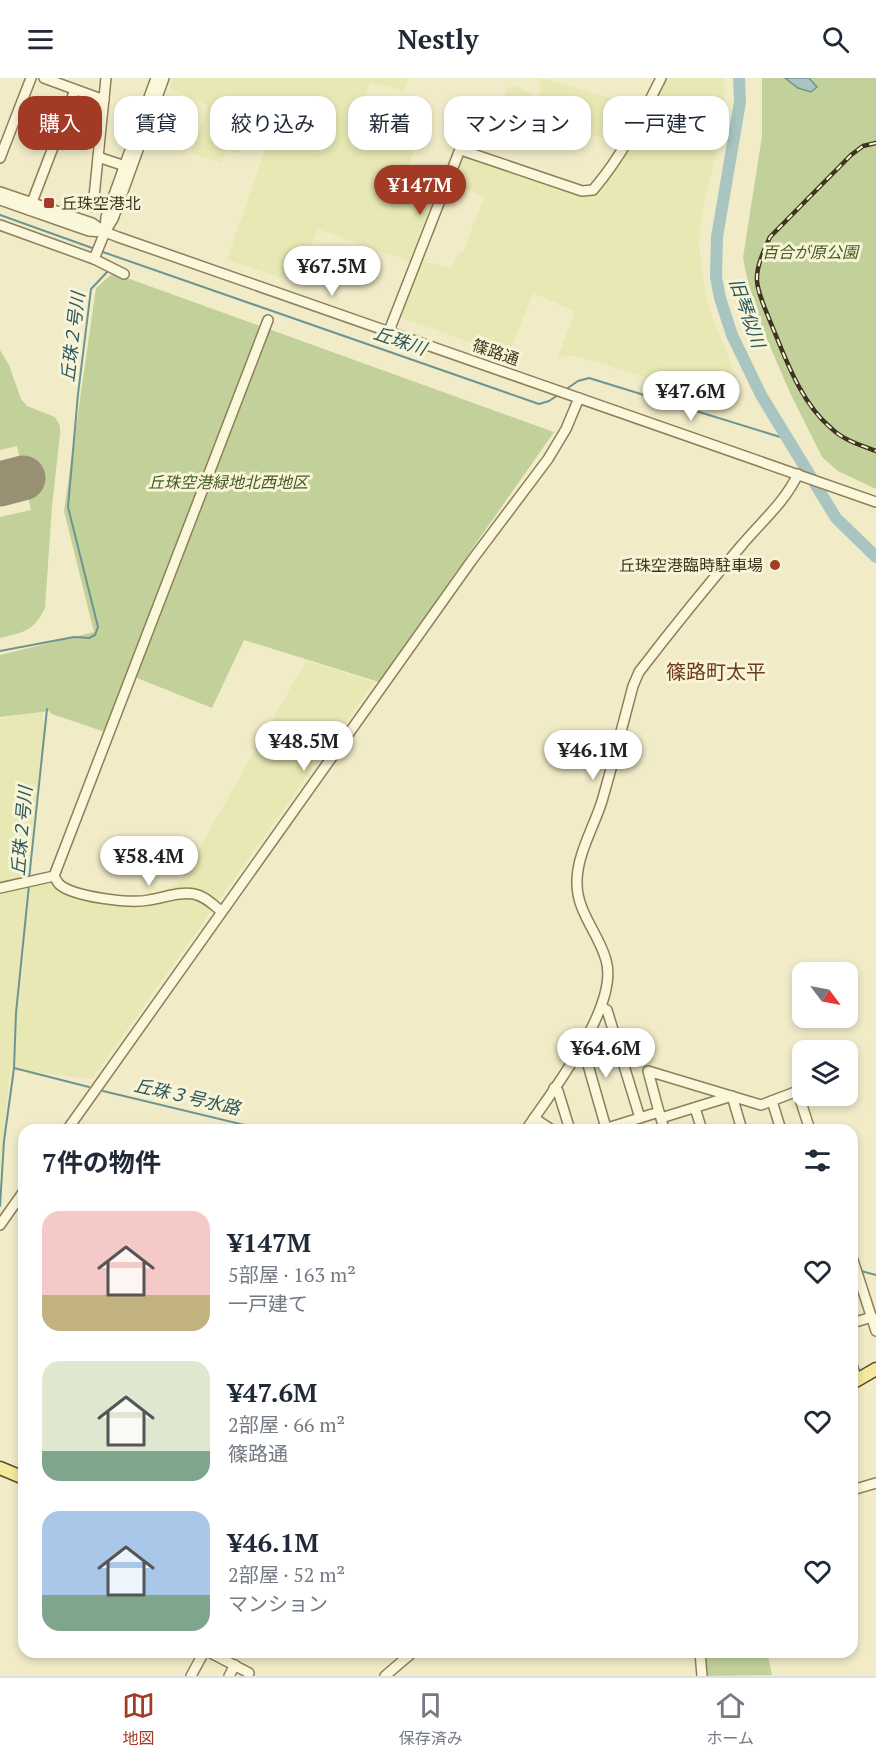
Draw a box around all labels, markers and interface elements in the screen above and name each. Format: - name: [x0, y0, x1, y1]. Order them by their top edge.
- text: Nestly: [397, 21, 479, 57]
- icon: menu: [24, 23, 57, 56]
- icon: search: [819, 23, 852, 56]
- chip: 購入: [18, 96, 102, 150]
- chip: 賃貸: [114, 96, 198, 150]
- chip: 絞り込み: [210, 96, 336, 150]
- chip: 新着: [348, 96, 432, 150]
- chip: マンション: [444, 96, 591, 150]
- chip: 一戸建て: [603, 96, 729, 150]
- pin: ¥147M: [378, 165, 462, 216]
- text: ¥147M: [388, 171, 452, 198]
- place label: 丘珠空港北: [61, 192, 141, 214]
- marker: 丘珠空港北: [42, 196, 56, 210]
- park label: 百合が原公園: [762, 241, 860, 263]
- pin: ¥67.5M: [283, 246, 381, 297]
- text: ¥67.5M: [298, 252, 366, 279]
- water label: 旧琴似川: [725, 275, 772, 353]
- water label: 丘珠２号川: [55, 289, 90, 383]
- water label: 丘珠川: [371, 320, 432, 361]
- street label: 篠路通: [470, 334, 522, 370]
- pin: ¥47.6M: [642, 371, 740, 422]
- text: ¥47.6M: [657, 377, 725, 404]
- park label: 丘珠空港緑地北西地区: [148, 471, 310, 493]
- place label: 丘珠空港臨時駐車場: [619, 554, 763, 576]
- marker: 丘珠空港臨時駐車場: [768, 558, 782, 572]
- district label: 篠路町太平: [666, 658, 766, 685]
- pin: ¥48.5M: [255, 721, 353, 772]
- text: ¥48.5M: [269, 727, 339, 754]
- pin: ¥46.1M: [544, 730, 642, 781]
- text: ¥46.1M: [558, 736, 628, 763]
- water label: 丘珠２号川: [5, 783, 37, 877]
- pin: ¥58.4M: [100, 836, 198, 887]
- text: ¥58.4M: [114, 842, 184, 869]
- north arrow: [792, 962, 858, 1028]
- map controls: [792, 962, 858, 1106]
- pin: ¥64.6M: [557, 1028, 655, 1079]
- text: ¥64.6M: [571, 1034, 641, 1061]
- button: layers: [792, 1040, 858, 1106]
- water label: 丘珠３号水路: [132, 1072, 244, 1120]
- icon: filters: [801, 1144, 834, 1177]
- text: 7件の物件: [42, 1145, 161, 1179]
- text: ¥147M: [228, 1225, 311, 1259]
- icon: home: [90, 1235, 162, 1307]
- icon: heart: [801, 1255, 834, 1288]
- text: 5部屋 · 163 m²: [228, 1261, 356, 1288]
- text: 一戸建て: [228, 1290, 308, 1317]
- text: ¥47.6M: [228, 1375, 317, 1409]
- icon: home: [90, 1385, 162, 1457]
- icon: heart: [801, 1405, 834, 1438]
- text: 2部屋 · 66 m²: [228, 1411, 345, 1438]
- text: 篠路通: [228, 1440, 288, 1467]
- text: ¥46.1M: [228, 1525, 319, 1559]
- icon: home: [90, 1535, 162, 1607]
- icon: heart: [801, 1555, 834, 1588]
- text: 2部屋 · 52 m²: [228, 1561, 345, 1588]
- text: マンション: [228, 1590, 328, 1617]
- tab: 地図: [122, 1689, 155, 1749]
- tab: 保存済み: [399, 1689, 463, 1749]
- tab: ホーム: [707, 1689, 754, 1749]

